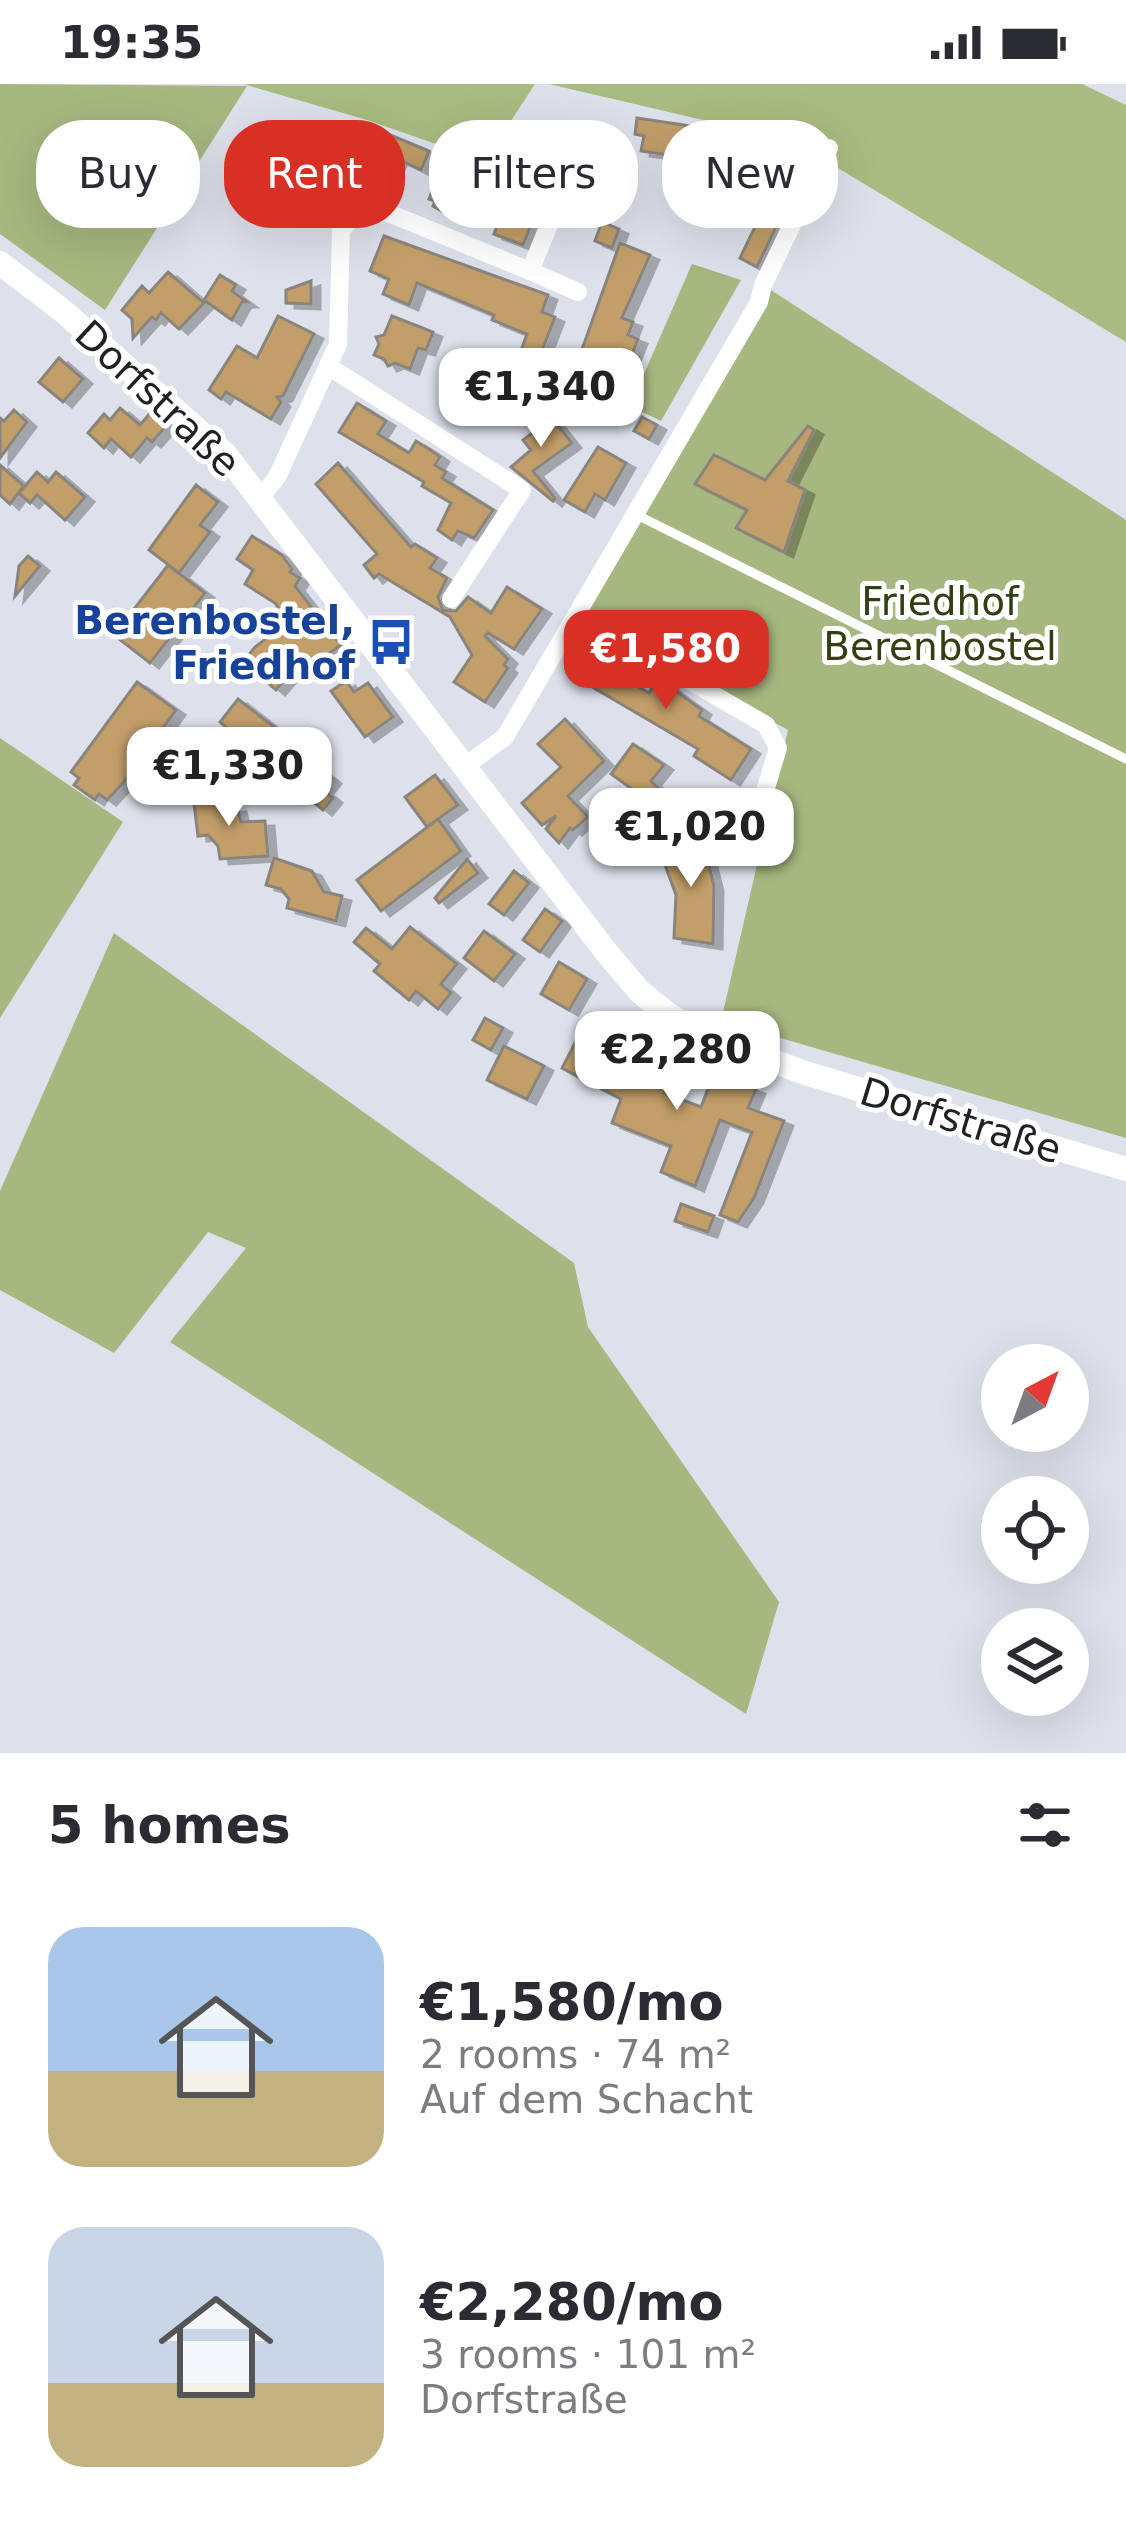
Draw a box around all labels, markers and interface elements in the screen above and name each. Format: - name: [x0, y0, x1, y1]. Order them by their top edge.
- text: 19:35: [60, 16, 203, 69]
- chip: Buy: [36, 120, 200, 228]
- chip: Rent: [224, 120, 405, 228]
- chip: Filters: [429, 120, 638, 228]
- chip: New: [662, 120, 838, 228]
- street label: Dorfstraße: [66, 311, 249, 486]
- pin: €1,340: [443, 348, 639, 450]
- text: €1,340: [466, 364, 616, 409]
- park label: Friedhof Berenbostel: [823, 579, 1057, 669]
- place label: Berenbostel, Friedhof: [74, 598, 356, 688]
- pin: €1,580: [568, 610, 764, 712]
- bus stop icon: Berenbostel, Friedhof: [366, 617, 416, 667]
- text: €1,580: [591, 626, 741, 671]
- pin: €1,330: [131, 727, 327, 829]
- text: €1,330: [154, 743, 304, 788]
- pin: €1,020: [593, 788, 789, 890]
- text: €1,020: [616, 804, 766, 849]
- pin: €2,280: [579, 1011, 775, 1113]
- text: €2,280: [602, 1027, 752, 1072]
- street label: Dorfstraße: [855, 1069, 1067, 1172]
- north arrow: [981, 1344, 1089, 1452]
- map controls: [981, 1344, 1089, 1716]
- button: locate: [981, 1476, 1089, 1584]
- button: layers: [981, 1608, 1089, 1716]
- icon: filters: [1012, 1792, 1078, 1858]
- text: 5 homes: [48, 1796, 291, 1855]
- text: €1,580/mo: [420, 1973, 724, 2032]
- icon: home: [144, 1975, 288, 2119]
- text: 2 rooms · 74 m²: [420, 2032, 731, 2077]
- text: Auf dem Schacht: [420, 2077, 753, 2122]
- text: €2,280/mo: [420, 2273, 724, 2332]
- icon: home: [144, 2275, 288, 2419]
- text: 3 rooms · 101 m²: [420, 2332, 756, 2377]
- text: Dorfstraße: [420, 2377, 628, 2422]

